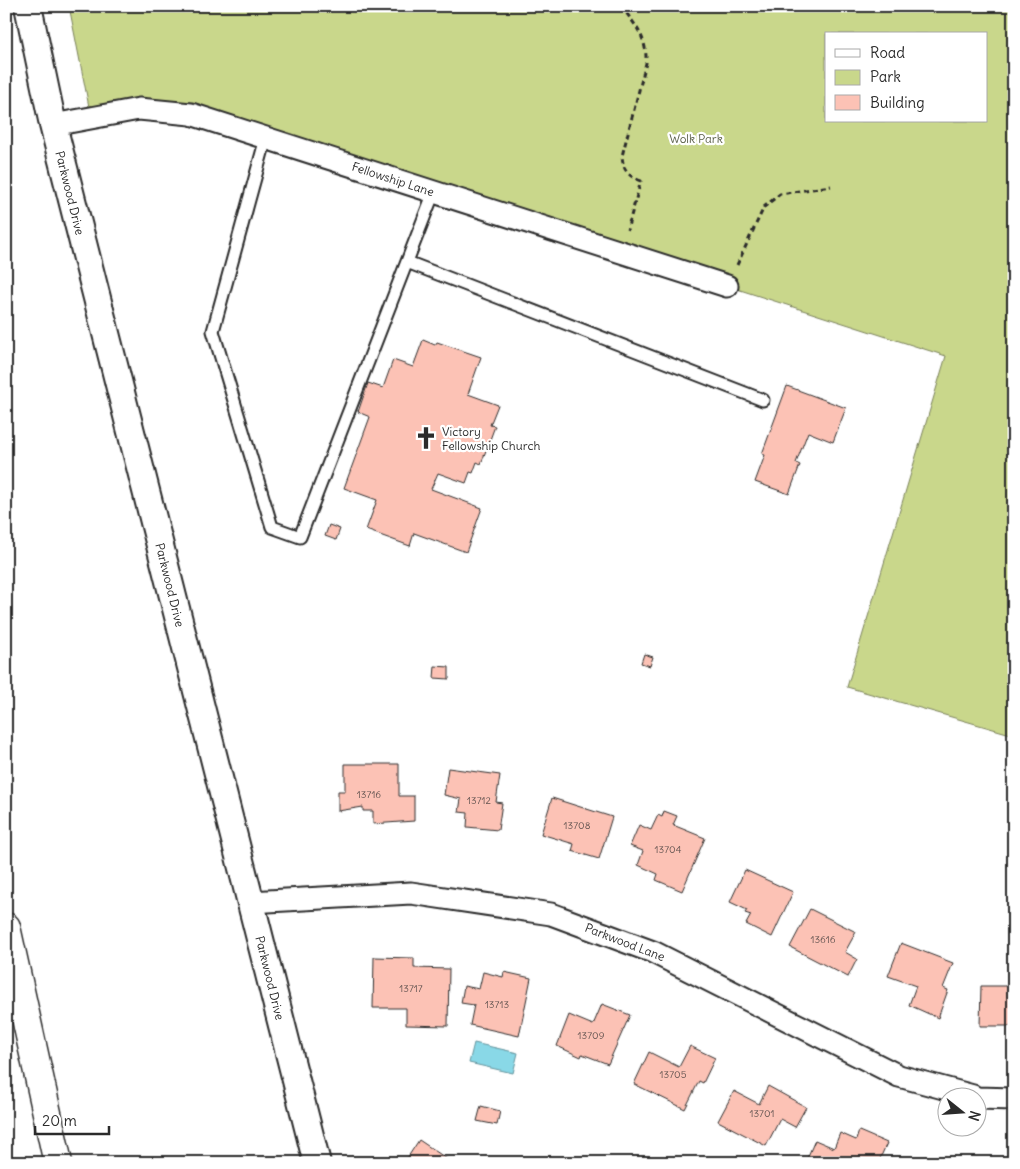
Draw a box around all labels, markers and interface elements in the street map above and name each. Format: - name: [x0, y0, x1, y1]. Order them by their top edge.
- legend: [825, 32, 988, 122]
- text: Road: [870, 43, 905, 62]
- text: Park: [870, 67, 901, 86]
- text: Building: [870, 93, 925, 112]
- park label: Wolk Park: [669, 131, 723, 146]
- street label: Parkwood Drive: [52, 149, 88, 237]
- street label: Fellowship Lane: [350, 159, 436, 199]
- place label: Victory Fellowship Church: [442, 424, 541, 453]
- church icon: Victory Fellowship Church: [413, 425, 439, 451]
- street label: Parkwood Drive: [152, 541, 188, 629]
- house number: 13716: [357, 788, 381, 801]
- house number: 13712: [467, 794, 492, 807]
- house number: 13708: [564, 819, 591, 832]
- house number: 13704: [655, 843, 682, 856]
- street label: Parkwood Lane: [583, 920, 667, 964]
- house number: 13616: [810, 933, 836, 946]
- street label: Parkwood Drive: [252, 934, 288, 1022]
- house number: 13717: [399, 982, 423, 995]
- house number: 13713: [485, 998, 509, 1011]
- house number: 13709: [578, 1029, 605, 1042]
- house number: 13705: [660, 1068, 687, 1081]
- north arrow: [938, 1086, 988, 1136]
- scale bar: [35, 1104, 109, 1136]
- house number: 13701: [749, 1107, 775, 1120]
- text: N: [964, 1109, 984, 1123]
- text: 20 m: [42, 1111, 77, 1130]

